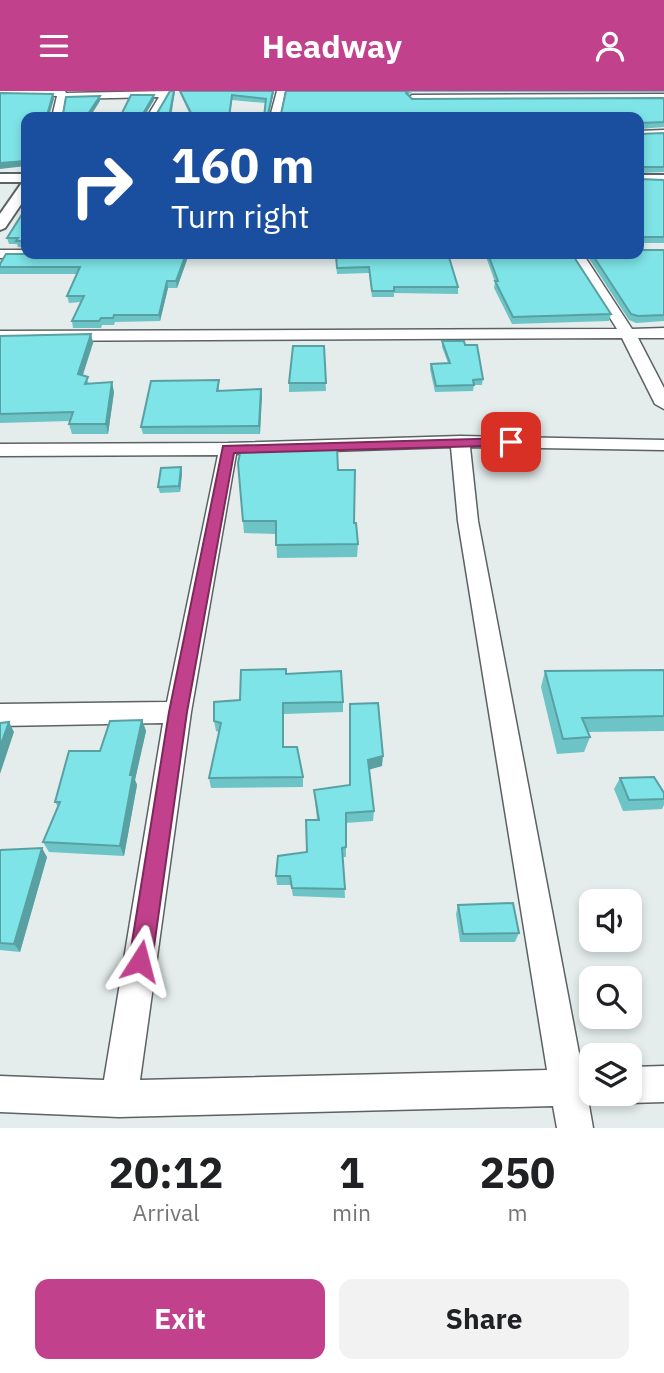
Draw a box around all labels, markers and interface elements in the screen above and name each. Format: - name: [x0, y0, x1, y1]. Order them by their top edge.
- text: Headway: [262, 25, 402, 67]
- icon: menu: [35, 27, 73, 65]
- icon: person: [591, 27, 629, 65]
- text: 160 m: [171, 133, 315, 196]
- icon: right: [56, 140, 147, 231]
- text: Turn right: [171, 195, 309, 237]
- pin: [481, 412, 541, 472]
- icon: arrive: [492, 423, 530, 461]
- map controls: [579, 889, 642, 1106]
- button: sound: [579, 889, 642, 952]
- position arrow: [103, 924, 177, 998]
- button: search: [579, 966, 642, 1029]
- button: layers: [579, 1043, 642, 1106]
- text: 20:12: [109, 1145, 223, 1200]
- text: 1: [339, 1145, 364, 1200]
- text: 250: [480, 1145, 555, 1200]
- text: Arrival: [133, 1197, 200, 1227]
- text: min: [332, 1197, 371, 1227]
- text: m: [507, 1197, 528, 1227]
- button: Exit: [35, 1279, 325, 1359]
- button: Share: [339, 1279, 629, 1359]

